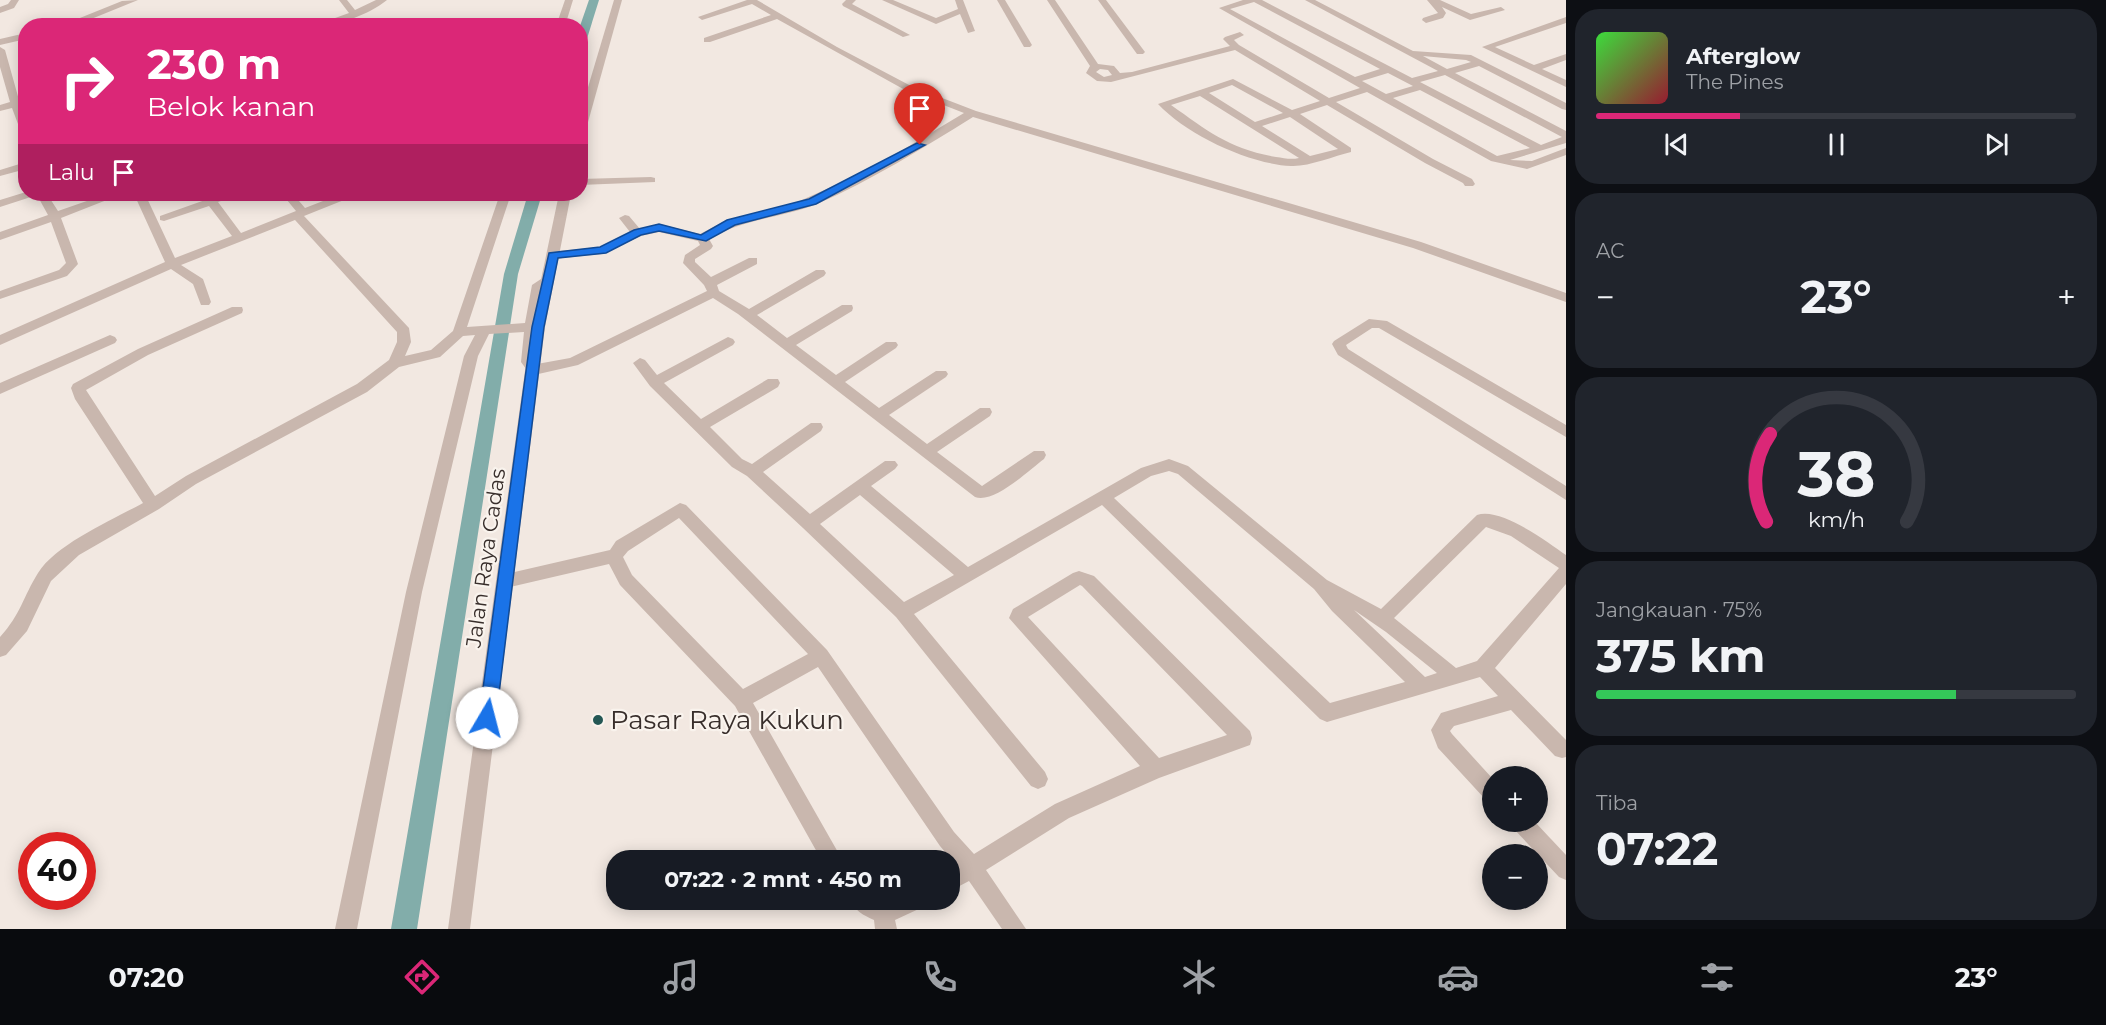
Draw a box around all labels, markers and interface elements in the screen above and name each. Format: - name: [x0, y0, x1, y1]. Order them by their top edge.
- text: 230 m: [147, 38, 281, 90]
- icon: right: [48, 42, 126, 120]
- text: Afterglow: [1686, 43, 1800, 70]
- text: The Pines: [1686, 70, 1783, 94]
- pin: [894, 83, 945, 145]
- text: Belok kanan: [147, 90, 315, 123]
- icon: arrive: [903, 92, 936, 125]
- icon: previous: [1660, 128, 1693, 161]
- icon: pause: [1820, 128, 1853, 161]
- icon: next: [1980, 128, 2013, 161]
- icon: arrive: [107, 156, 140, 189]
- text: Lalu: [48, 159, 95, 186]
- text: AC: [1596, 239, 1624, 263]
- text: 23°: [1800, 269, 1872, 324]
- text: −: [1596, 277, 1615, 317]
- text: +: [2057, 277, 2076, 317]
- text: 38: [1796, 436, 1875, 512]
- street label: Jalan Raya Cadas: [460, 467, 510, 650]
- text: km/h: [1807, 506, 1865, 532]
- text: Jangkauan · 75%: [1596, 598, 1762, 622]
- text: 375 km: [1596, 628, 1765, 683]
- position arrow: [455, 686, 519, 750]
- place label: Pasar Raya Kukun: [610, 704, 844, 736]
- marker: Pasar Raya Kukun: [591, 713, 605, 727]
- map controls: [1482, 766, 1548, 910]
- button: +: [1482, 766, 1548, 832]
- text: Tiba: [1596, 791, 1638, 815]
- text: 07:22: [1596, 821, 1718, 876]
- speed limit sign: 40: [18, 832, 96, 910]
- button: −: [1482, 844, 1548, 910]
- text: 07:22 · 2 mnt · 450 m: [664, 866, 902, 893]
- icon: directions: [401, 956, 443, 998]
- icon: music: [660, 956, 702, 998]
- icon: phone: [919, 956, 961, 998]
- icon: climate: [1178, 956, 1220, 998]
- icon: car: [1437, 956, 1479, 998]
- icon: filters: [1696, 956, 1738, 998]
- text: 07:20: [108, 961, 184, 994]
- text: 23°: [1955, 961, 1997, 994]

